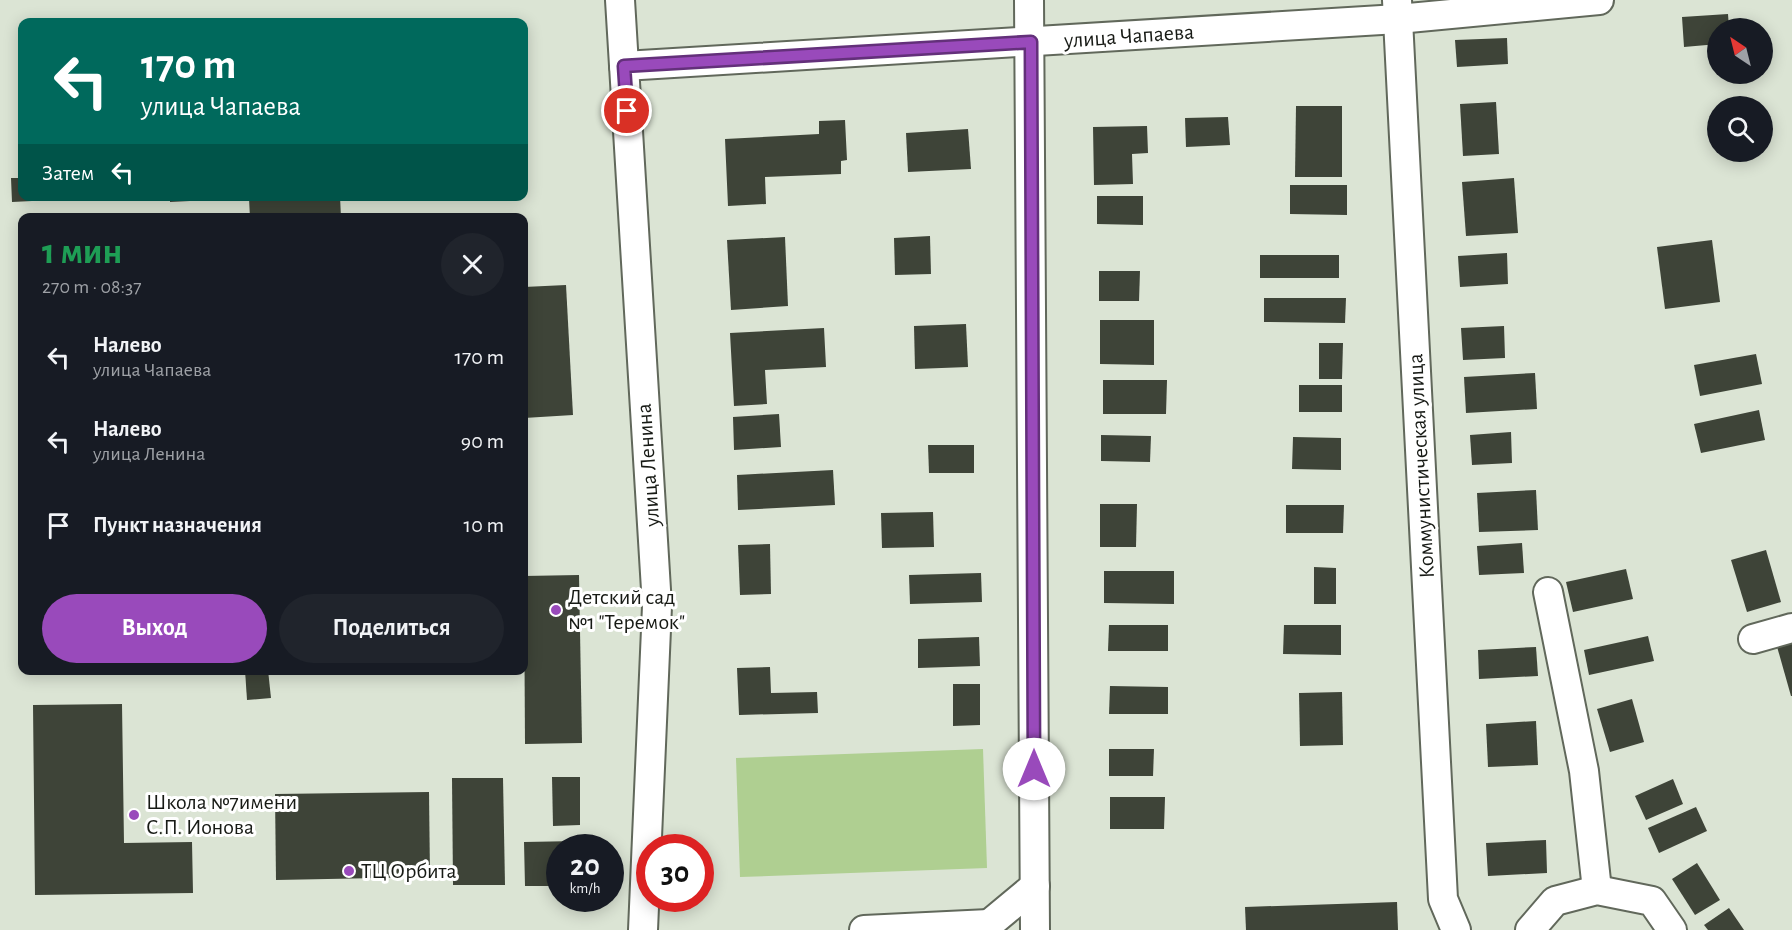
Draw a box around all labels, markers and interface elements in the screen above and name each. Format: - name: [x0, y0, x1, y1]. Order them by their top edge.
- north arrow: [1707, 18, 1773, 84]
- map controls: [1707, 18, 1773, 162]
- street label: улица Чапаева: [1062, 20, 1195, 52]
- icon: left: [42, 42, 120, 120]
- text: 170 m: [141, 44, 236, 86]
- pin: [601, 85, 652, 136]
- text: улица Чапаева: [141, 93, 301, 120]
- icon: arrive: [610, 94, 643, 127]
- button: search: [1707, 96, 1773, 162]
- icon: left: [106, 156, 139, 189]
- text: Затем: [42, 162, 94, 184]
- button: close: [441, 233, 504, 296]
- text: 1 мин: [42, 234, 122, 270]
- text: 270 m · 08:37: [42, 277, 142, 297]
- text: Налево: [93, 334, 162, 356]
- icon: left: [42, 341, 75, 374]
- text: 170 m: [454, 346, 504, 368]
- street label: Коммунистическая улица: [1404, 353, 1438, 579]
- text: улица Чапаева: [93, 360, 211, 380]
- street label: улица Ленина: [633, 403, 663, 528]
- text: Налево: [93, 418, 162, 440]
- icon: left: [42, 425, 75, 458]
- text: 90 m: [461, 430, 504, 452]
- text: улица Ленина: [93, 444, 205, 464]
- icon: arrive: [42, 509, 75, 542]
- text: Пункт назначения: [93, 514, 262, 536]
- text: 10 m: [464, 514, 504, 536]
- place label: Детский сад №1 "Теремок": [568, 586, 685, 633]
- button: Выход: [42, 594, 267, 663]
- button: Поделиться: [279, 594, 504, 663]
- marker: Детский сад №1 "Теремок": [549, 603, 563, 617]
- position arrow: [1002, 737, 1066, 801]
- place label: Школа №7имени С.П. Ионова: [146, 791, 297, 838]
- marker: Школа №7имени С.П. Ионова: [127, 808, 141, 822]
- speed limit sign: 30: [636, 834, 714, 912]
- text: 20: [570, 851, 600, 881]
- place label: ТЦ Орбита: [361, 860, 456, 882]
- marker: ТЦ Орбита: [342, 864, 356, 878]
- text: km/h: [570, 881, 600, 896]

